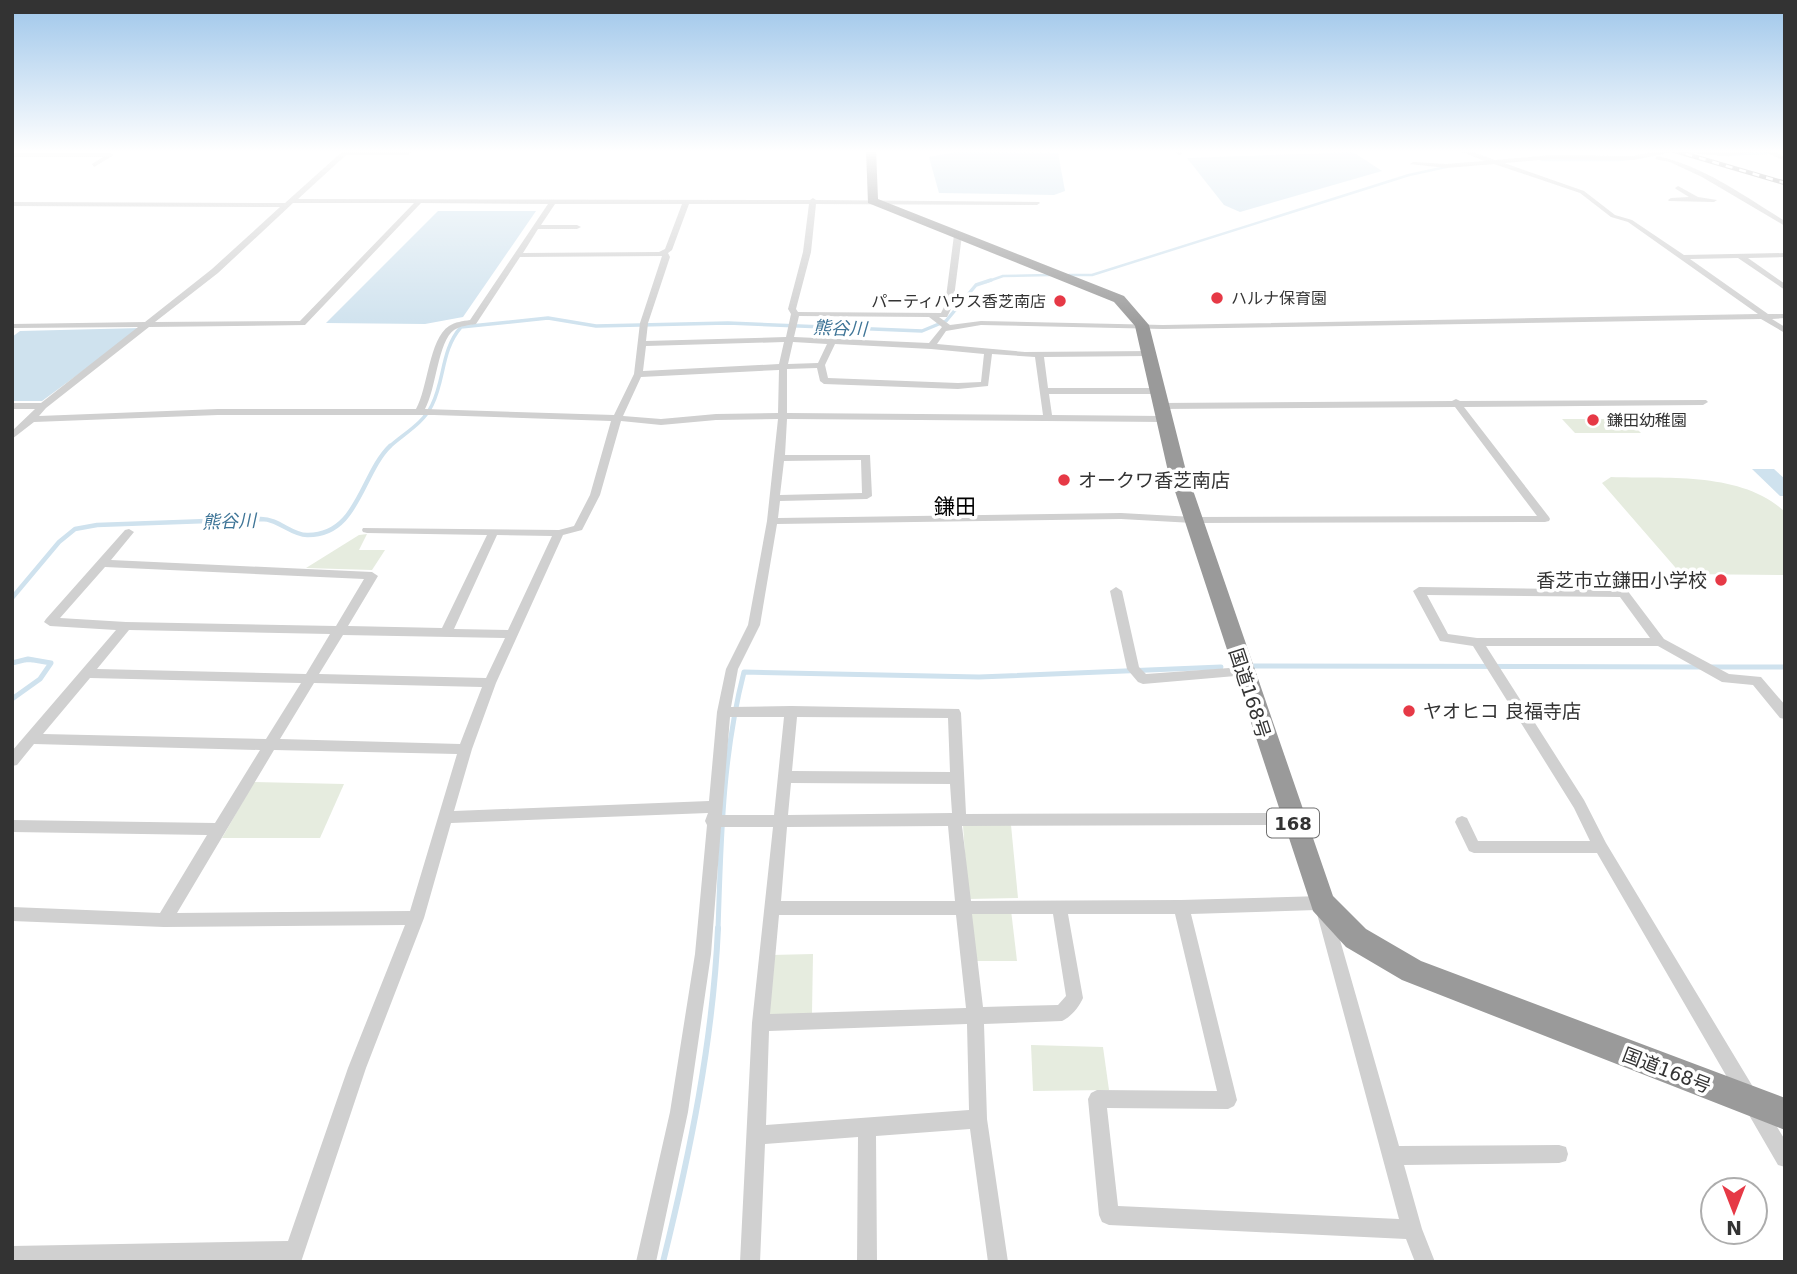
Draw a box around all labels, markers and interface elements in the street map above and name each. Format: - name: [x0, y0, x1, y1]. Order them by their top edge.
- place label: ハルナ保育園: [1231, 289, 1327, 308]
- marker: ハルナ保育園: [1209, 290, 1225, 306]
- place label: パーティハウス香芝南店: [871, 292, 1046, 311]
- marker: パーティハウス香芝南店: [1052, 293, 1068, 309]
- water label: 熊谷川: [813, 317, 869, 340]
- place label: 鎌田幼稚園: [1607, 411, 1687, 430]
- marker: 鎌田幼稚園: [1585, 412, 1601, 428]
- place label: オークワ香芝南店: [1078, 469, 1230, 491]
- marker: オークワ香芝南店: [1056, 472, 1072, 488]
- district label: 鎌田: [934, 495, 976, 519]
- water label: 熊谷川: [202, 509, 258, 532]
- place label: 香芝市立鎌田小学校: [1536, 569, 1707, 591]
- marker: 香芝市立鎌田小学校: [1713, 572, 1729, 588]
- street label: 国道168号: [1225, 645, 1275, 741]
- place label: ヤオヒコ 良福寺店: [1423, 700, 1581, 722]
- marker: ヤオヒコ 良福寺店: [1401, 703, 1417, 719]
- road number: 168: [1267, 808, 1319, 838]
- street label: 国道168号: [1620, 1043, 1714, 1097]
- north arrow: [1699, 1176, 1769, 1246]
- text: N: [1726, 1217, 1742, 1239]

